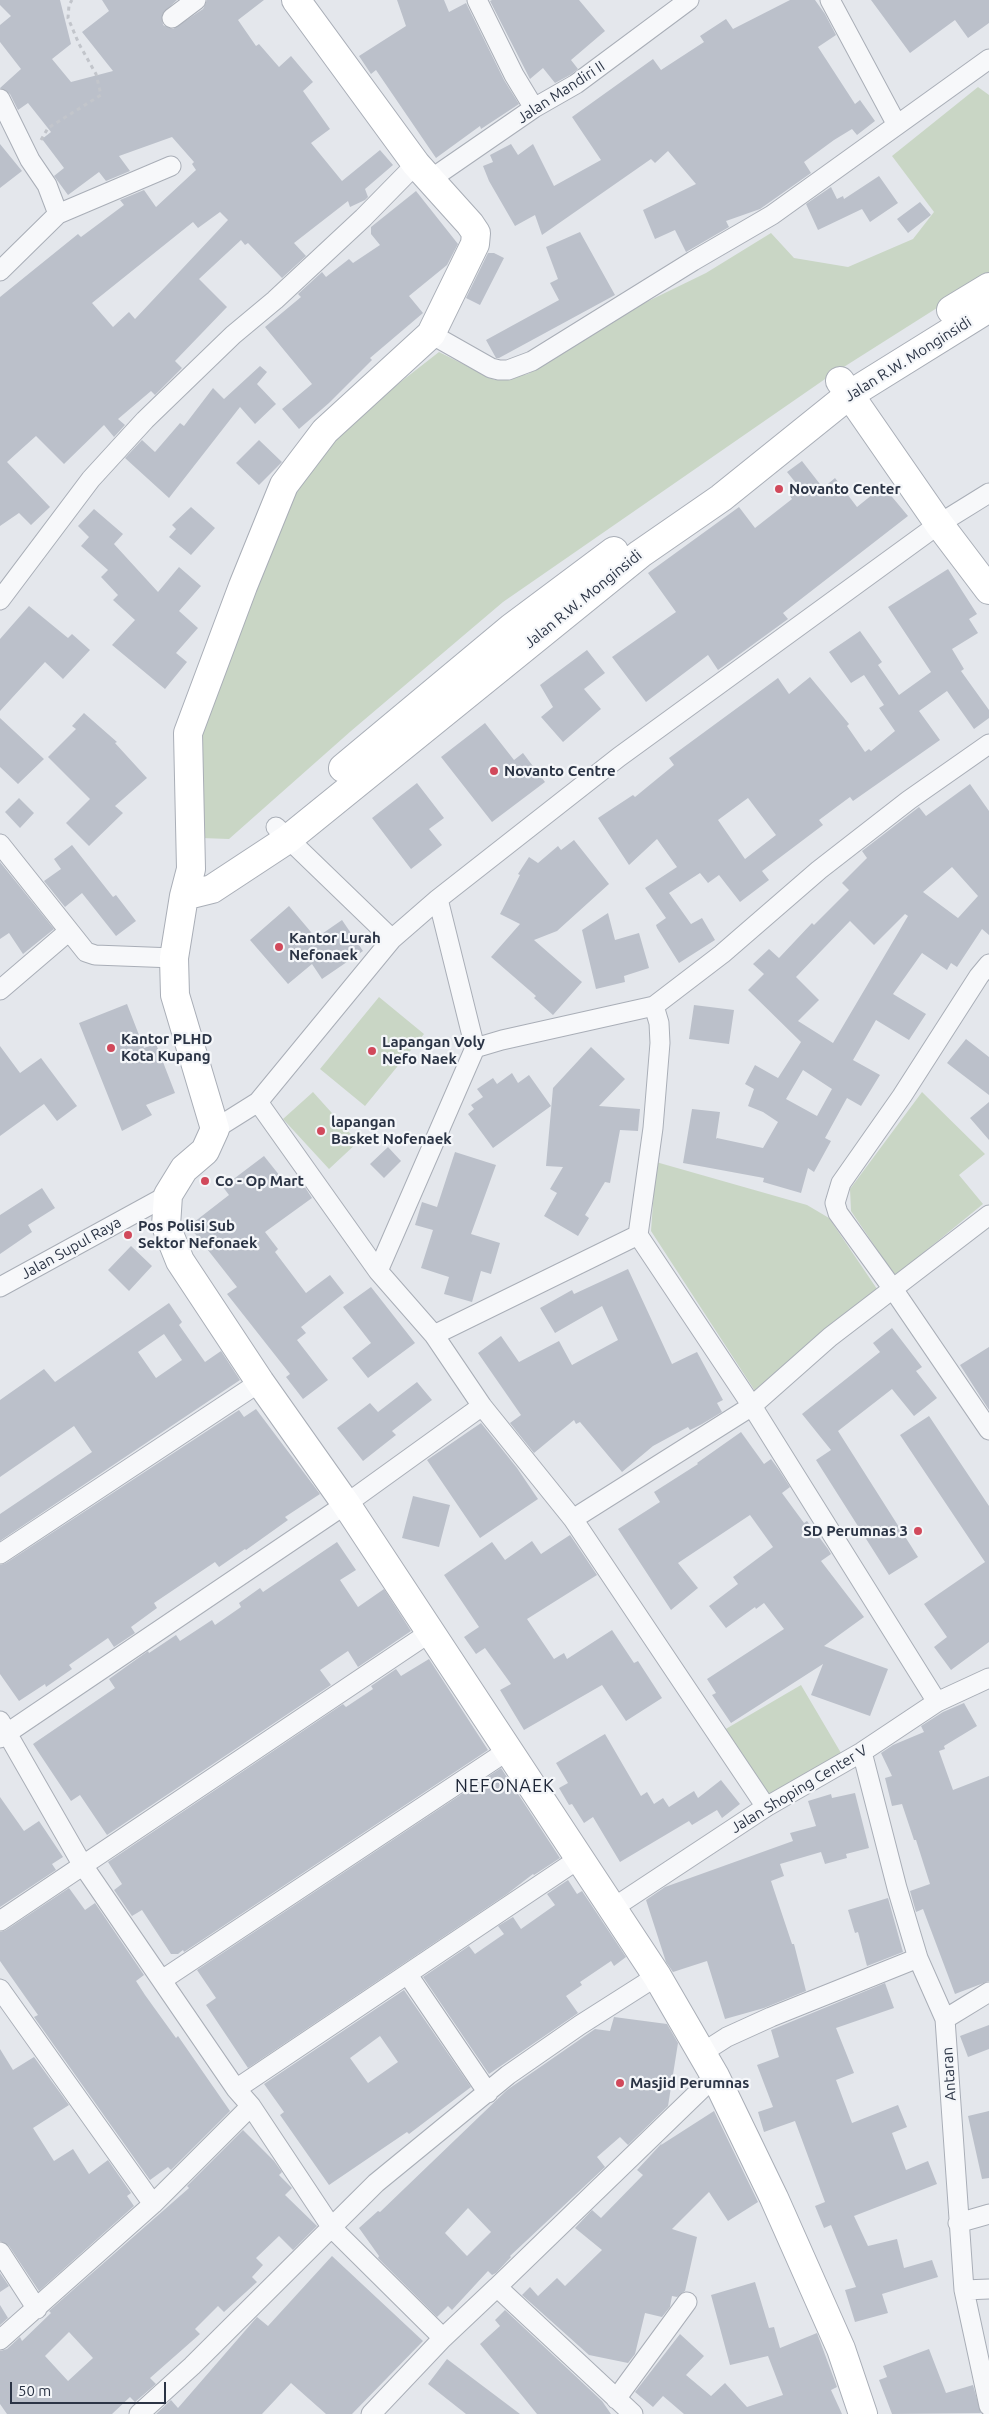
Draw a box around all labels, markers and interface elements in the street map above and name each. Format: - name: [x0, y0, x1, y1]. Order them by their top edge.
- street label: Jalan Mandiri II: [514, 57, 608, 127]
- street label: Jalan R.W. Monginsidi: [841, 313, 975, 405]
- place label: Novanto Center: [789, 480, 901, 498]
- marker: Novanto Center: [773, 483, 785, 495]
- street label: Jalan R.W. Monginsidi: [521, 546, 645, 652]
- place label: Novanto Centre: [504, 762, 616, 780]
- marker: Novanto Centre: [488, 765, 500, 777]
- place label: Kantor Lurah Nefonaek: [289, 929, 381, 964]
- marker: Kantor Lurah Nefonaek: [273, 941, 285, 953]
- place label: Kantor PLHD Kota Kupang: [121, 1030, 212, 1065]
- place label: Lapangan Voly Nefo Naek: [382, 1033, 485, 1068]
- marker: Kantor PLHD Kota Kupang: [105, 1042, 117, 1054]
- marker: Lapangan Voly Nefo Naek: [366, 1045, 378, 1057]
- place label: lapangan Basket Nofenaek: [331, 1113, 452, 1148]
- marker: lapangan Basket Nofenaek: [315, 1125, 327, 1137]
- place label: Co - Op Mart: [215, 1172, 304, 1190]
- marker: Co - Op Mart: [199, 1175, 211, 1187]
- street label: Jalan Supul Raya: [18, 1213, 124, 1283]
- place label: Pos Polisi Sub Sektor Nefonaek: [138, 1217, 257, 1252]
- marker: Pos Polisi Sub Sektor Nefonaek: [122, 1229, 134, 1241]
- place label: SD Perumnas 3: [803, 1522, 908, 1540]
- marker: SD Perumnas 3: [912, 1525, 924, 1537]
- street label: Jalan Shoping Center V: [728, 1741, 870, 1837]
- district label: NEFONAEK: [454, 1775, 556, 1797]
- street label: Antaran: [938, 2047, 960, 2101]
- place label: Masjid Perumnas: [630, 2074, 749, 2092]
- marker: Masjid Perumnas: [614, 2077, 626, 2089]
- scale bar: [12, 2372, 169, 2404]
- text: 50 m: [18, 2382, 51, 2399]

